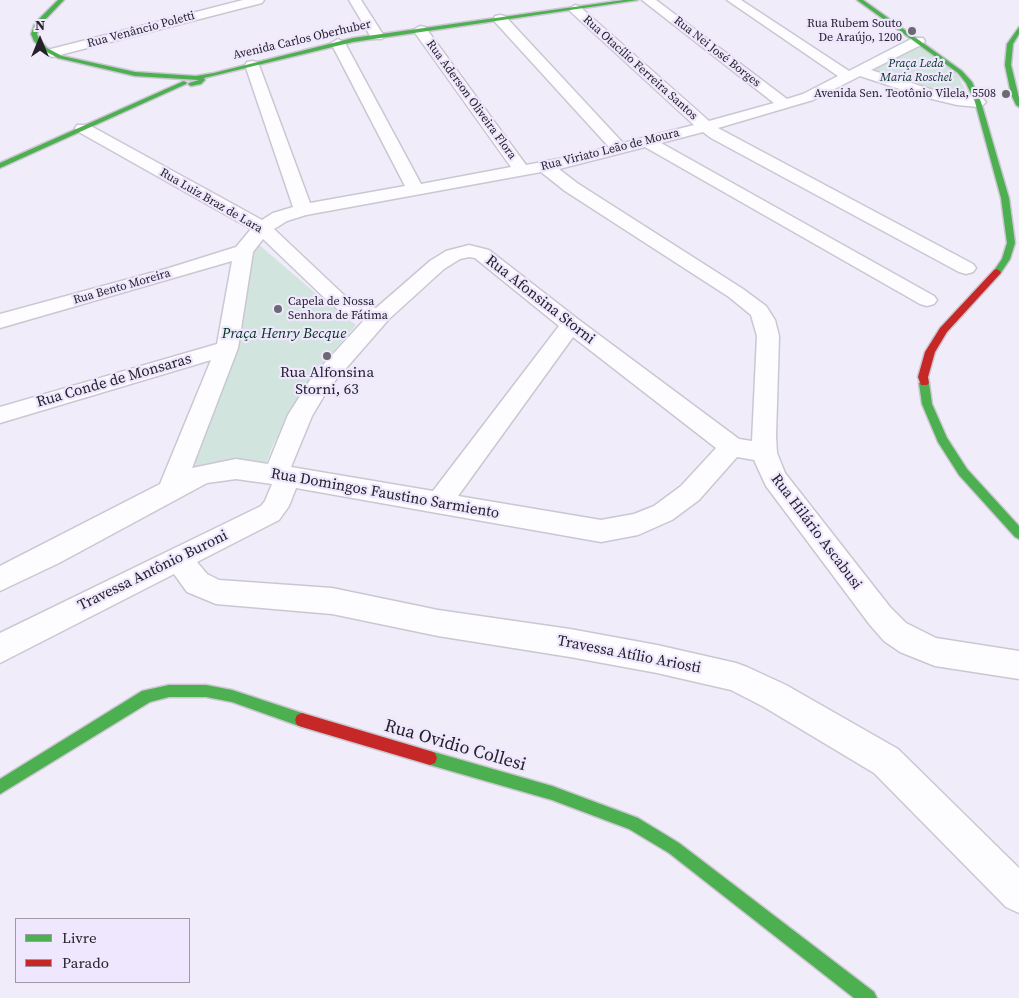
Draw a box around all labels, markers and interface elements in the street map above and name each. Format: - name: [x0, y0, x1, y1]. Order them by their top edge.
- street label: Rua Venâncio Poletti: [86, 9, 196, 51]
- street label: Rua Otacílio Ferreira Santos: [580, 13, 700, 123]
- street label: Rua Nei José Borges: [671, 14, 763, 90]
- north arrow: [15, 15, 65, 65]
- text: N: [35, 15, 45, 35]
- street label: Avenida Carlos Oberhuber: [232, 17, 372, 63]
- place label: Rua Rubem Souto De Araújo, 1200: [807, 17, 902, 45]
- marker: Rua Rubem Souto De Araújo, 1200: [906, 25, 918, 37]
- street label: Rua Aderson Oliveira Flora: [423, 38, 519, 162]
- park label: Praça Leda Maria Roschel: [880, 57, 952, 85]
- place label: Avenida Sen. Teotônio Vilela, 5508: [814, 87, 996, 101]
- marker: Avenida Sen. Teotônio Vilela, 5508: [1000, 88, 1012, 100]
- street label: Rua Viriato Leão de Moura: [539, 126, 681, 174]
- street label: Rua Luiz Braz de Lara: [157, 166, 265, 236]
- street label: Rua Afonsina Storni: [482, 252, 598, 348]
- street label: Rua Bento Moreira: [72, 266, 172, 308]
- place label: Capela de Nossa Senhora de Fátima: [288, 295, 388, 323]
- marker: Capela de Nossa Senhora de Fátima: [272, 303, 284, 315]
- park label: Praça Henry Becque: [222, 325, 346, 343]
- street label: Rua Conde de Monsaras: [34, 350, 194, 412]
- marker: Rua Alfonsina Storni, 63: [321, 350, 333, 362]
- place label: Rua Alfonsina Storni, 63: [280, 364, 374, 399]
- street label: Rua Domingos Faustino Sarmiento: [269, 465, 501, 523]
- street label: Rua Hilário Ascabusi: [767, 471, 865, 593]
- street label: Travessa Antônio Buroni: [75, 527, 231, 615]
- street label: Travessa Atílio Ariosti: [556, 632, 702, 678]
- street label: Rua Ovidio Collesi: [382, 715, 528, 777]
- legend: [15, 918, 190, 983]
- text: Livre: [62, 927, 97, 948]
- text: Parado: [62, 952, 109, 973]

